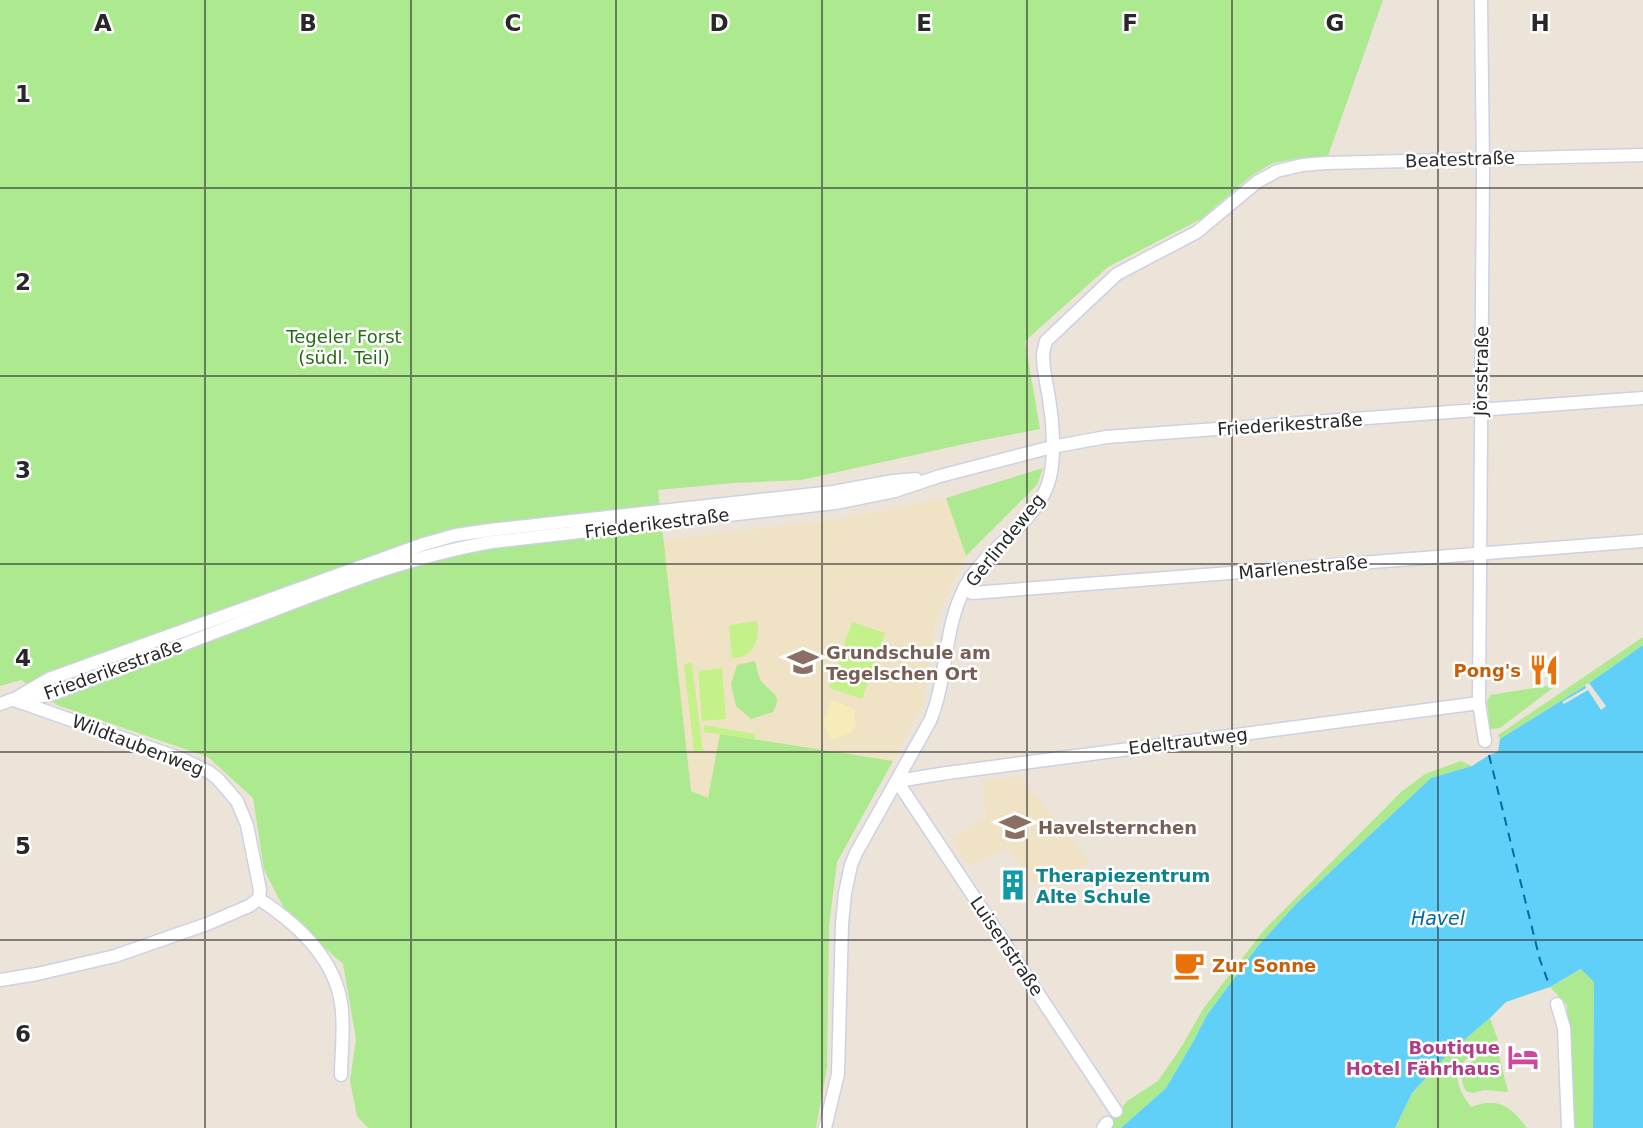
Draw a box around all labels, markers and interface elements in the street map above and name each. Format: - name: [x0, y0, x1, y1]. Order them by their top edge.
- text: A: [94, 10, 112, 36]
- text: B: [299, 10, 317, 36]
- text: C: [505, 10, 521, 36]
- text: D: [709, 10, 729, 36]
- text: E: [916, 10, 932, 36]
- text: F: [1122, 10, 1138, 36]
- text: G: [1326, 10, 1344, 36]
- text: H: [1530, 10, 1550, 36]
- text: 1: [15, 81, 31, 107]
- street label: Beatestraße: [1405, 147, 1515, 171]
- text: 2: [15, 269, 31, 295]
- park label: Tegeler Forst (südl. Teil): [285, 326, 402, 368]
- street label: Jörsstraße: [1470, 326, 1492, 417]
- street label: Friederikestraße: [1217, 408, 1363, 440]
- text: 3: [15, 457, 31, 483]
- street label: Gerlindeweg: [961, 489, 1049, 591]
- street label: Friederikestraße: [583, 504, 731, 542]
- street label: Marlenestraße: [1237, 551, 1369, 583]
- street label: Friederikestraße: [41, 634, 185, 704]
- place label: Grundschule am Tegelschen Ort: [826, 642, 991, 684]
- text: 4: [15, 645, 31, 671]
- school or university icon: Grundschule am Tegelschen Ort: [786, 645, 820, 679]
- restaurant icon: Pong's: [1527, 653, 1561, 687]
- place label: Pong's: [1454, 660, 1521, 681]
- street label: Wildtaubenweg: [69, 710, 207, 780]
- street label: Edeltrautweg: [1127, 723, 1249, 759]
- school or university icon: Havelsternchen: [998, 810, 1032, 844]
- place label: Havelsternchen: [1038, 817, 1197, 838]
- text: 5: [15, 833, 31, 859]
- place label: Therapiezentrum Alte Schule: [1036, 865, 1210, 907]
- building icon: Therapiezentrum Alte Schule: [996, 868, 1030, 902]
- street label: Luisenstraße: [966, 892, 1048, 1000]
- water label: Havel: [1411, 907, 1466, 929]
- cafe icon: Zur Sonne: [1172, 948, 1206, 982]
- place label: Zur Sonne: [1212, 955, 1316, 976]
- text: 6: [15, 1021, 31, 1047]
- place label: Boutique Hotel Fährhaus: [1346, 1037, 1500, 1079]
- hotel icon: Boutique Hotel Fährhaus: [1506, 1040, 1540, 1074]

